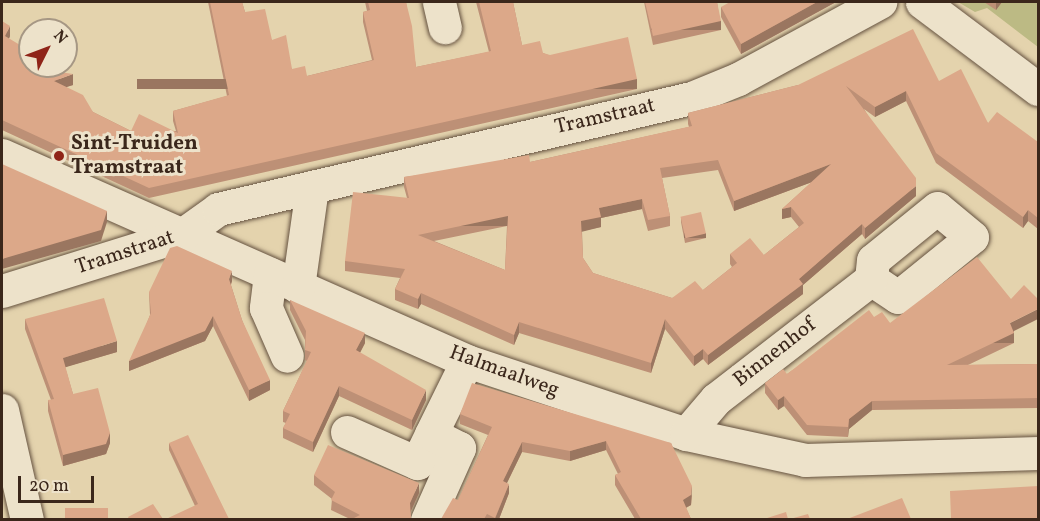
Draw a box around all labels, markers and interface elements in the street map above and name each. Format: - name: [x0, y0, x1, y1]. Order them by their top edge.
- north arrow: [18, 18, 78, 78]
- text: N: [48, 26, 72, 49]
- street label: Tramstraat: [552, 93, 658, 141]
- place label: Sint-Truiden Tramstraat: [71, 131, 198, 181]
- marker: Sint-Truiden Tramstraat: [52, 149, 66, 163]
- street label: Tramstraat: [72, 225, 178, 281]
- street label: Binnenhof: [729, 313, 821, 393]
- street label: Halmaalweg: [446, 340, 562, 404]
- scale bar: [21, 464, 98, 502]
- text: 20 m: [29, 474, 69, 499]

